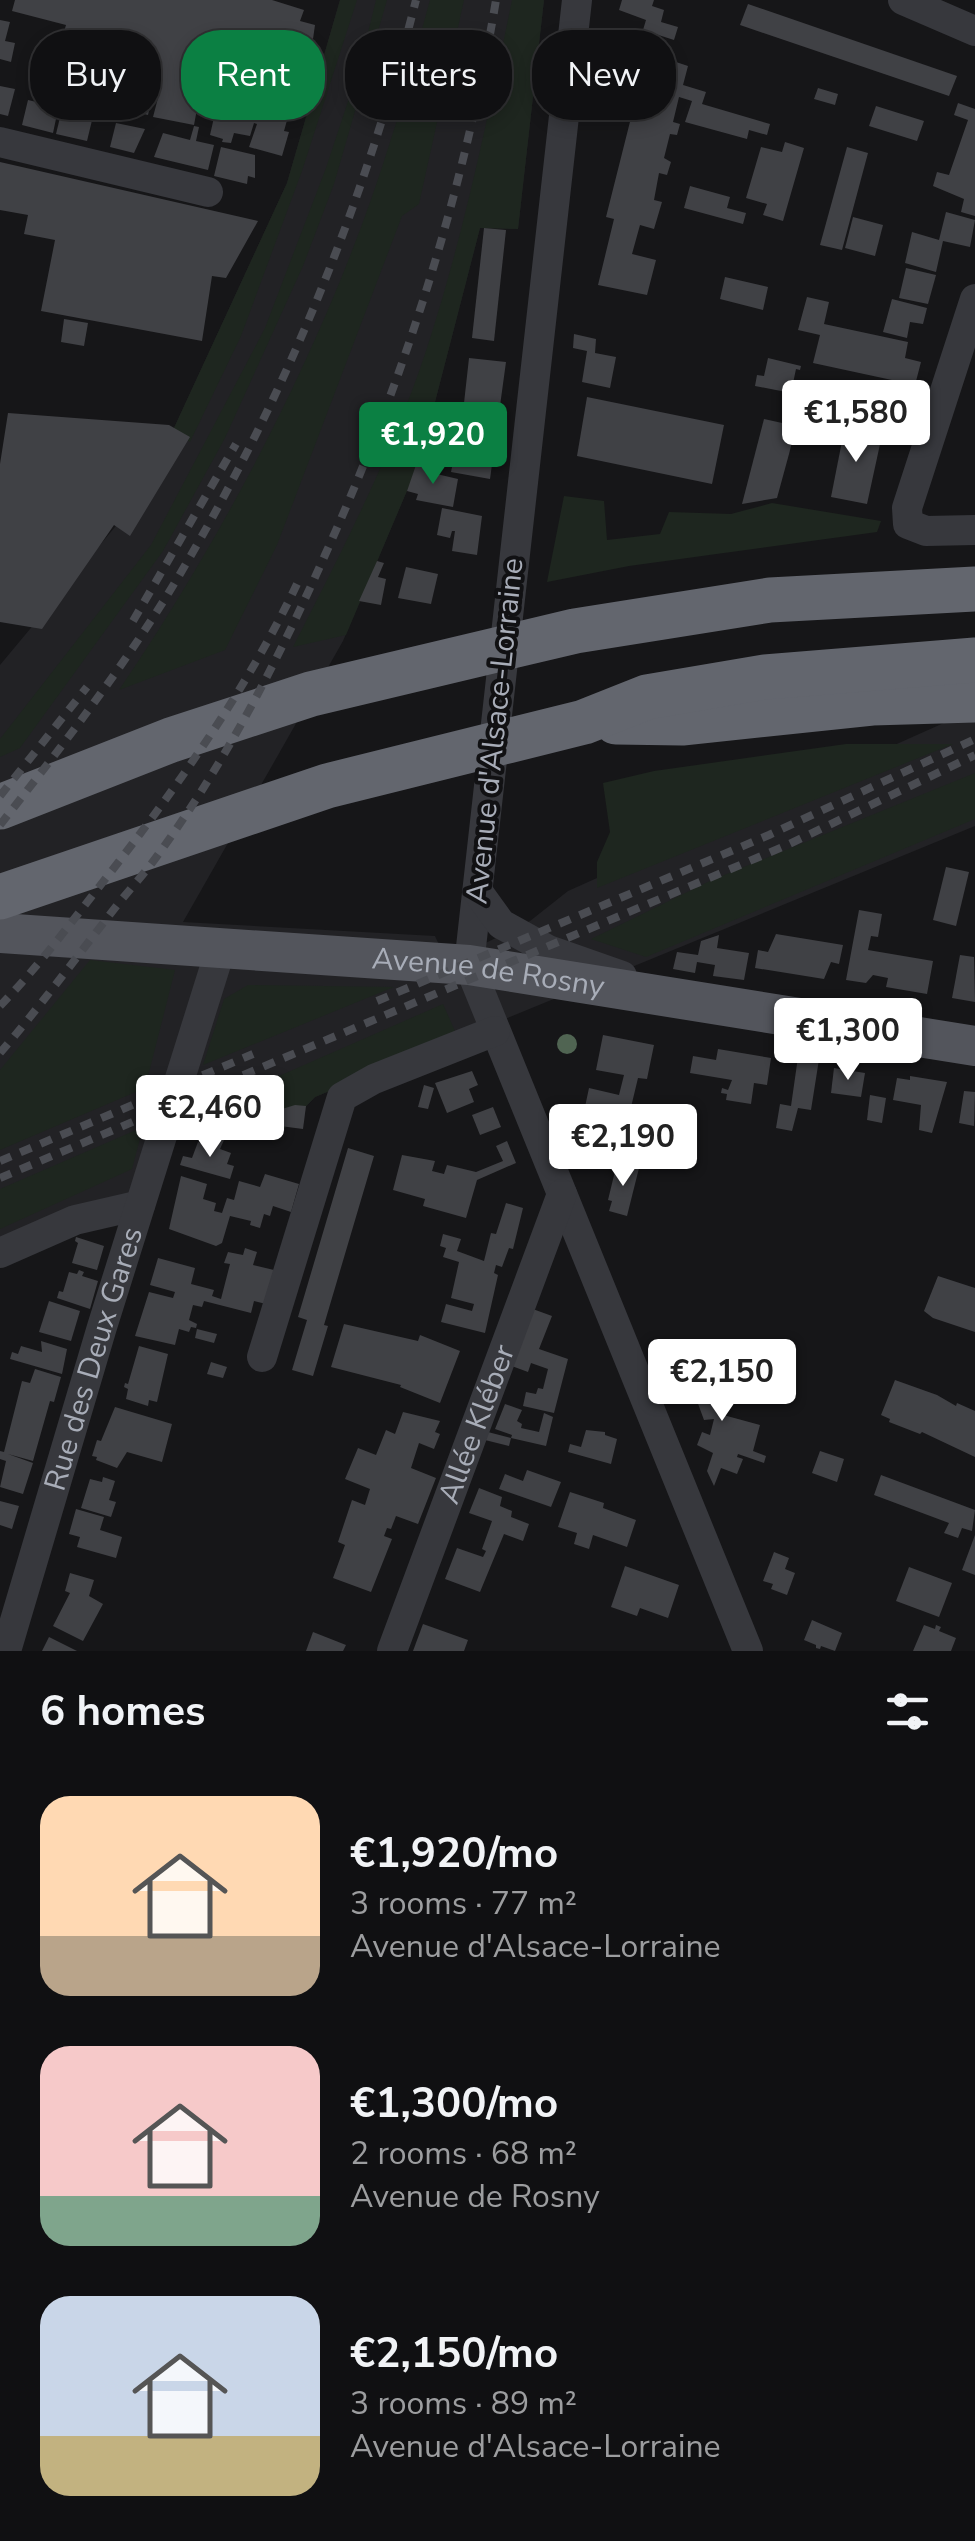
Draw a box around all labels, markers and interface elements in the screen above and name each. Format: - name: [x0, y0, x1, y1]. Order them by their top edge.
- chip: Buy: [30, 30, 161, 120]
- chip: Rent: [181, 30, 325, 120]
- chip: Filters: [345, 30, 512, 120]
- chip: New: [532, 30, 676, 120]
- pin: €1,580: [775, 380, 937, 465]
- text: €1,580: [804, 391, 908, 434]
- pin: €1,920: [352, 402, 514, 487]
- text: €1,920: [381, 413, 485, 456]
- street label: Avenue d'Alsace-Lorraine: [456, 556, 534, 906]
- street label: Avenue de Rosny: [371, 938, 608, 1007]
- pin: €1,300: [767, 998, 929, 1083]
- text: €1,300: [796, 1009, 900, 1052]
- pin: €2,460: [129, 1075, 291, 1160]
- text: €2,460: [158, 1086, 262, 1129]
- pin: €2,190: [542, 1104, 704, 1189]
- text: €2,190: [571, 1115, 675, 1158]
- street label: Rue des Deux Gares: [34, 1222, 153, 1495]
- street label: Allée Kléber: [428, 1339, 525, 1510]
- pin: €2,150: [641, 1339, 803, 1424]
- text: €2,150: [670, 1350, 774, 1393]
- text: 6 homes: [40, 1683, 205, 1740]
- icon: filters: [880, 1684, 935, 1739]
- text: €1,920/mo: [350, 1825, 558, 1882]
- icon: home: [120, 1836, 240, 1956]
- text: 3 rooms · 77 m²: [350, 1882, 577, 1925]
- text: Avenue d'Alsace-Lorraine: [350, 1925, 721, 1968]
- text: €1,300/mo: [350, 2075, 558, 2132]
- icon: home: [120, 2086, 240, 2206]
- text: 2 rooms · 68 m²: [350, 2132, 577, 2175]
- text: Avenue de Rosny: [350, 2175, 600, 2218]
- text: €2,150/mo: [350, 2325, 558, 2382]
- icon: home: [120, 2336, 240, 2456]
- text: 3 rooms · 89 m²: [350, 2382, 577, 2425]
- text: Avenue d'Alsace-Lorraine: [350, 2425, 721, 2468]

